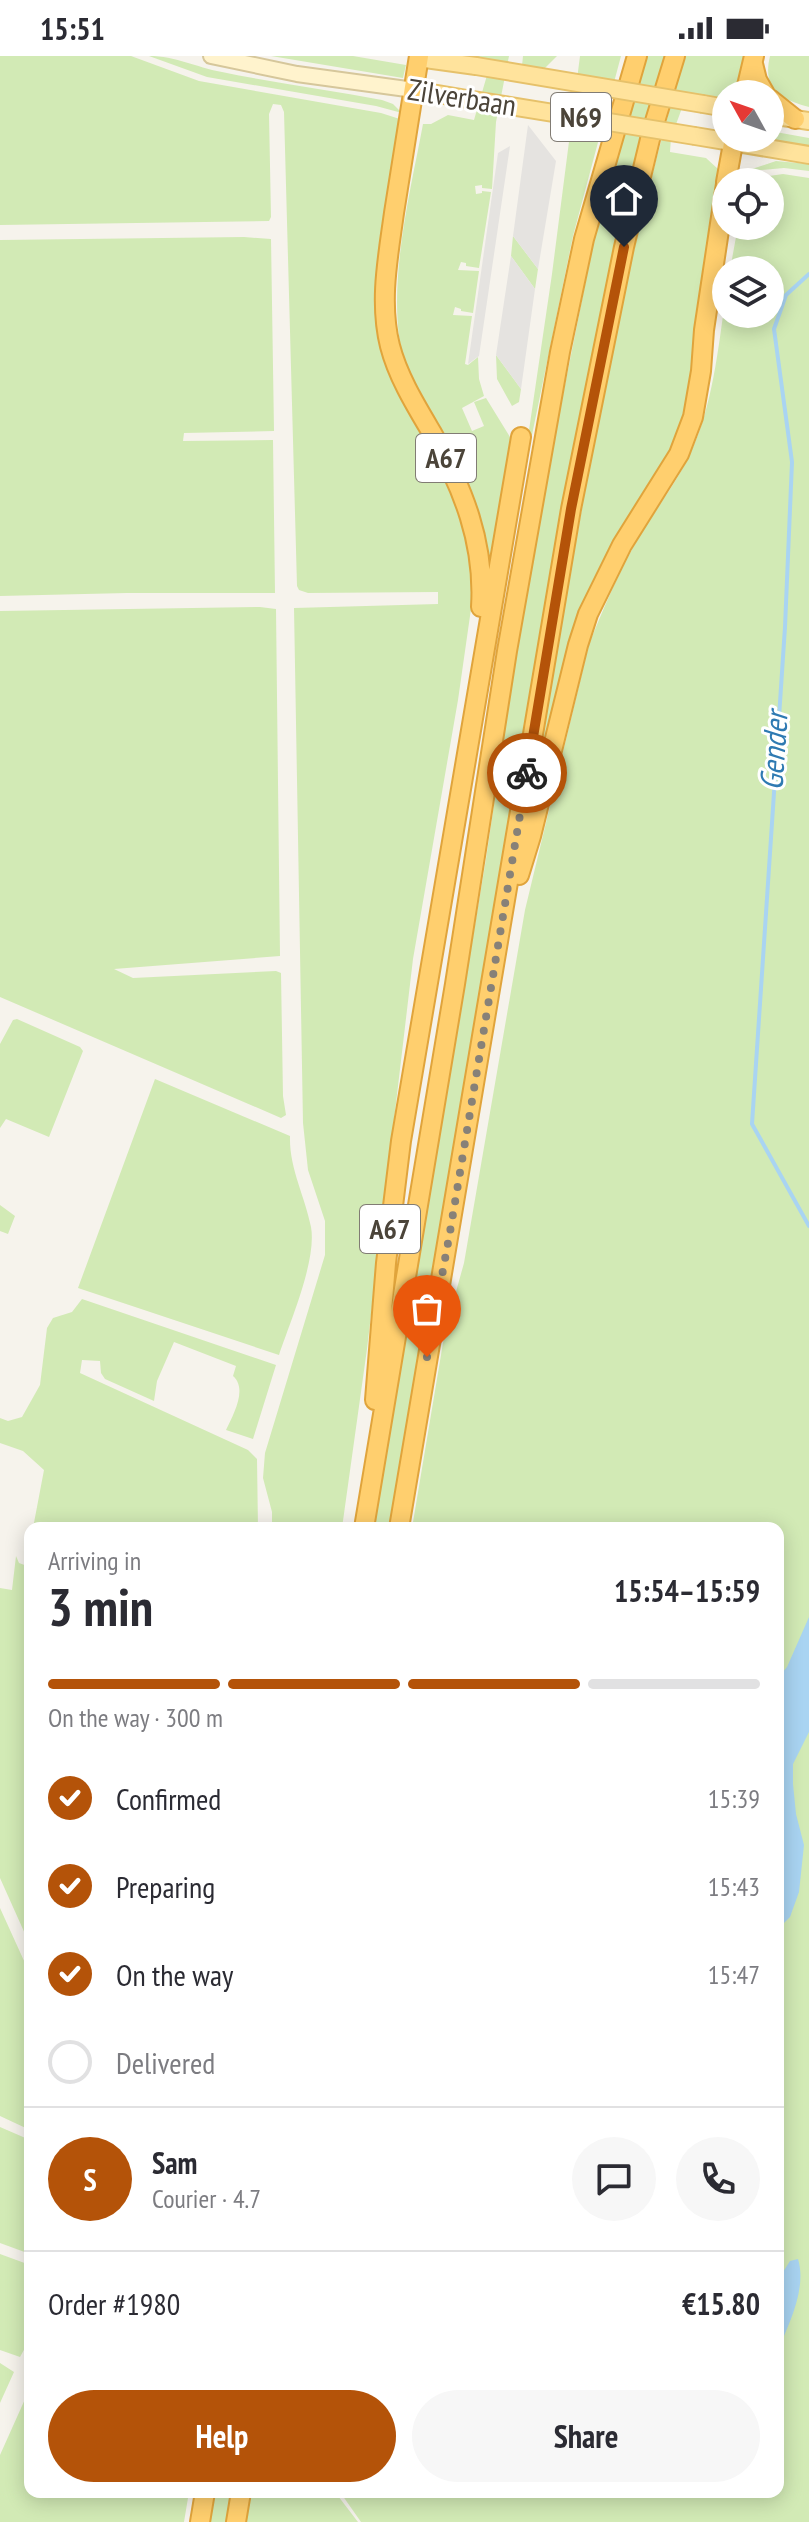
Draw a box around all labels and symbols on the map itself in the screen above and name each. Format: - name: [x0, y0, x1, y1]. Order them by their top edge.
- street label: Zilverbaan: [405, 69, 519, 124]
- north arrow: [712, 80, 784, 152]
- road number: N69: [551, 93, 611, 141]
- pin: [590, 165, 658, 247]
- road number: A67: [416, 434, 476, 482]
- water label: Gender: [749, 706, 797, 792]
- courier: [487, 733, 567, 813]
- road number: A67: [360, 1205, 420, 1253]
- pin: [393, 1275, 461, 1357]

